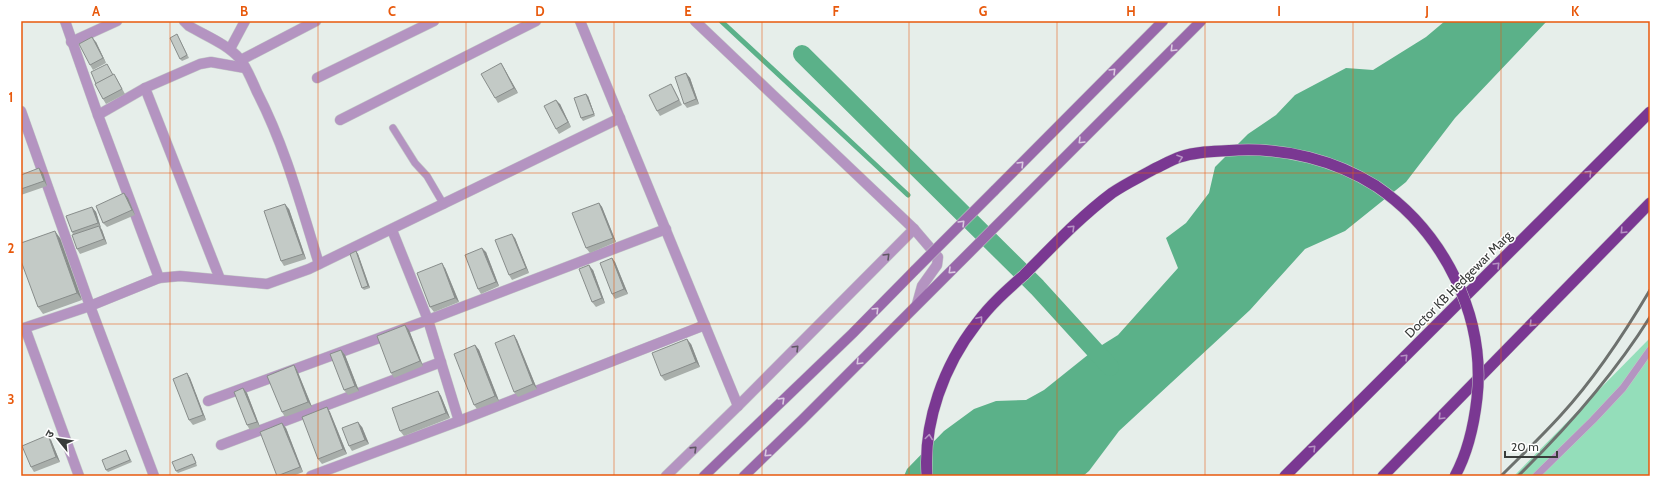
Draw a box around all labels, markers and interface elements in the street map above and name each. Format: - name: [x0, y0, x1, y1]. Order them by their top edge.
- text: A: [92, 3, 101, 19]
- text: B: [240, 3, 248, 19]
- text: C: [388, 3, 396, 19]
- text: D: [535, 3, 545, 19]
- text: E: [684, 3, 692, 19]
- text: F: [833, 3, 840, 19]
- text: G: [979, 3, 988, 19]
- text: H: [1126, 3, 1136, 19]
- text: I: [1277, 3, 1281, 19]
- text: J: [1424, 3, 1429, 19]
- text: K: [1571, 3, 1580, 19]
- one-way arrow: [1170, 44, 1178, 52]
- one-way arrow: [1108, 68, 1116, 76]
- text: 1: [9, 89, 13, 105]
- one-way arrow: [1078, 136, 1086, 144]
- one-way arrow: [1177, 154, 1184, 162]
- one-way arrow: [1016, 161, 1024, 168]
- one-way arrow: [1584, 170, 1592, 178]
- one-way arrow: [957, 220, 965, 228]
- one-way arrow: [1067, 225, 1075, 233]
- one-way arrow: [1620, 226, 1628, 234]
- street label: Doctor KB Hedgewar Marg: [1401, 227, 1515, 341]
- text: 2: [8, 240, 15, 256]
- one-way arrow: [882, 253, 890, 261]
- one-way arrow: [1492, 262, 1500, 270]
- one-way arrow: [948, 266, 956, 274]
- one-way arrow: [871, 307, 879, 315]
- one-way arrow: [975, 317, 982, 324]
- one-way arrow: [1529, 319, 1537, 327]
- one-way arrow: [791, 345, 798, 353]
- one-way arrow: [1400, 354, 1408, 362]
- one-way arrow: [856, 357, 864, 365]
- text: 3: [7, 391, 15, 407]
- one-way arrow: [778, 398, 785, 405]
- one-way arrow: [1438, 412, 1446, 420]
- north arrow: [38, 419, 78, 459]
- text: उ: [42, 427, 57, 440]
- scale bar: [1505, 433, 1557, 459]
- one-way arrow: [924, 434, 933, 440]
- text: 20 m: [1511, 439, 1539, 454]
- one-way arrow: [689, 446, 697, 454]
- one-way arrow: [1308, 446, 1315, 453]
- one-way arrow: [764, 449, 772, 457]

